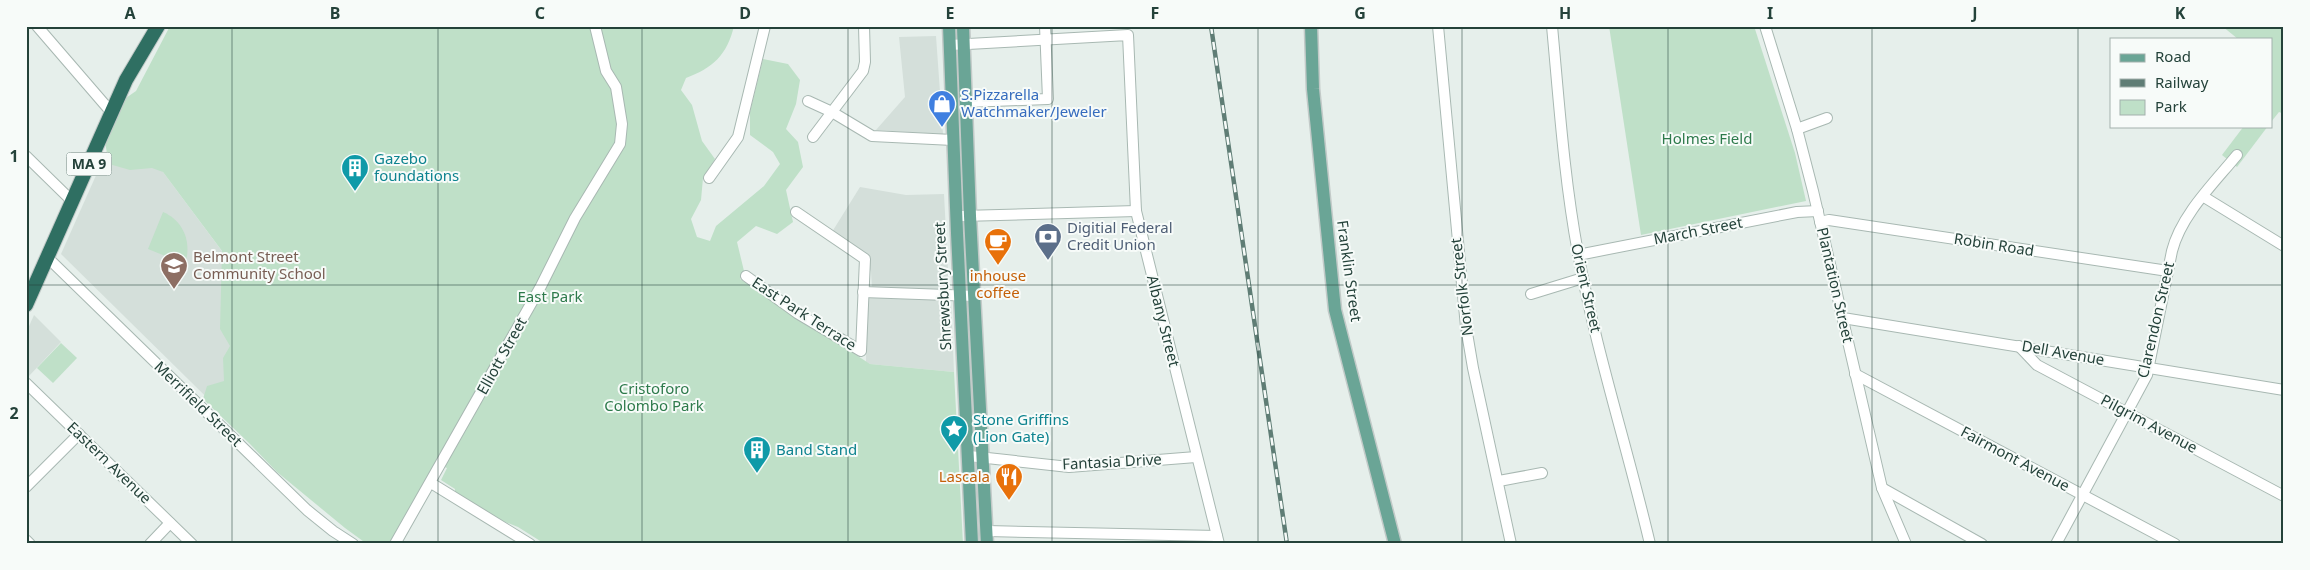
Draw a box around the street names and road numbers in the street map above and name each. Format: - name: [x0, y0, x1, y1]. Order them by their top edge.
- road number: MA 9: [66, 152, 112, 175]
- street label: March Street: [1652, 211, 1745, 248]
- street label: Franklin Street: [1333, 219, 1367, 323]
- street label: Shrewsbury Street: [929, 221, 955, 351]
- street label: Plantation Street: [1813, 225, 1859, 345]
- street label: Robin Road: [1953, 228, 2036, 260]
- street label: Norfolk Street: [1445, 236, 1477, 337]
- street label: Orient Street: [1567, 241, 1607, 335]
- street label: Clarendon Street: [2132, 259, 2178, 380]
- street label: East Park Terrace: [748, 272, 861, 354]
- street label: Albany Street: [1143, 273, 1185, 369]
- street label: Elliott Street: [472, 313, 531, 398]
- street label: Dell Avenue: [2020, 335, 2106, 369]
- street label: Merrifield Street: [150, 356, 247, 451]
- street label: Pilgrim Avenue: [2098, 389, 2201, 457]
- street label: Eastern Avenue: [63, 417, 156, 508]
- street label: Fairmont Avenue: [1958, 421, 2073, 495]
- street label: Fantasia Drive: [1062, 448, 1162, 474]

